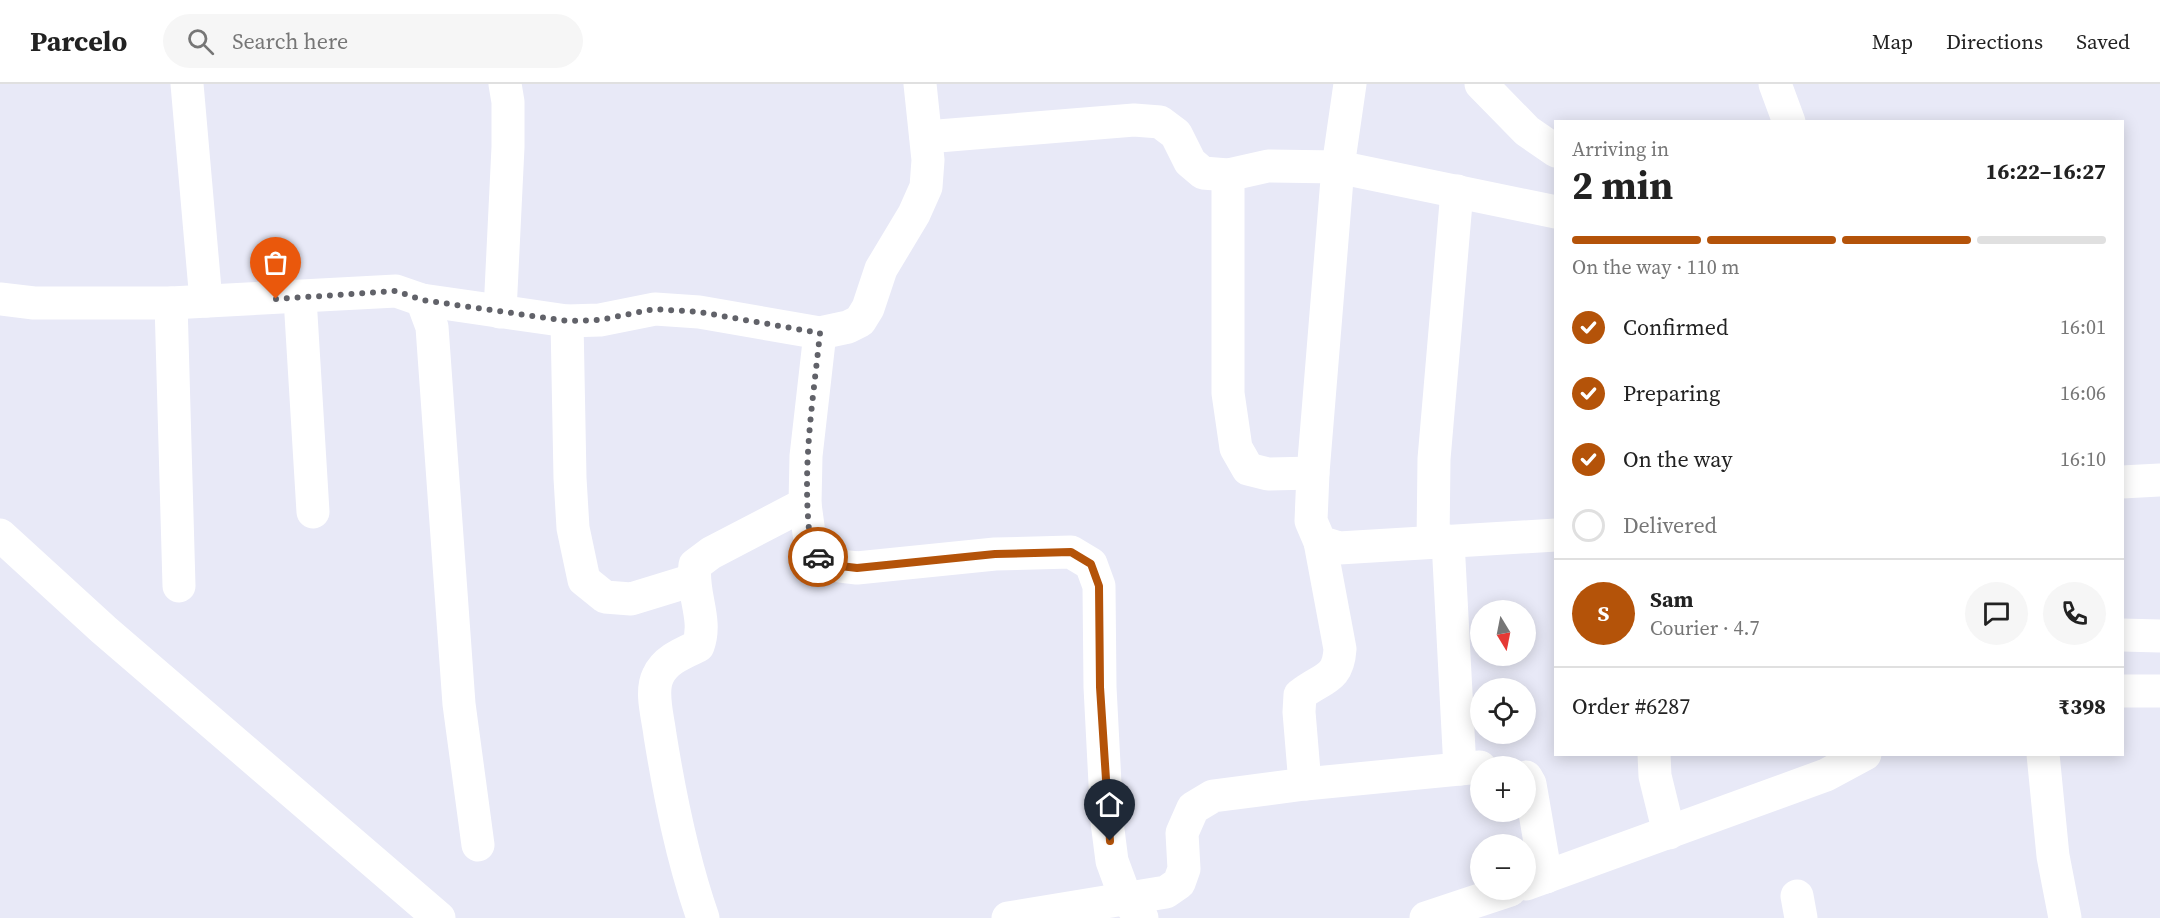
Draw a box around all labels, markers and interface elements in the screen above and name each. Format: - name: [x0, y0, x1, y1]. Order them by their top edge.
- search box: [163, 14, 583, 68]
- text: Parcelo: [30, 22, 127, 60]
- icon: search: [184, 25, 217, 58]
- text: Search here: [232, 26, 348, 56]
- text: Map: [1872, 27, 1913, 56]
- text: Directions: [1946, 27, 2043, 56]
- text: Saved: [2076, 27, 2130, 56]
- text: Arriving in: [1572, 135, 1669, 163]
- text: 16:22–16:27: [1986, 156, 2106, 186]
- text: 2 min: [1572, 159, 1673, 212]
- pin: [250, 237, 301, 299]
- icon: bag: [259, 246, 292, 279]
- text: On the way · 110 m: [1572, 253, 1739, 281]
- icon: check: [1572, 311, 1605, 344]
- text: Confirmed: [1623, 312, 1728, 342]
- text: 16:01: [2060, 313, 2106, 341]
- icon: check: [1572, 377, 1605, 410]
- text: Preparing: [1623, 378, 1720, 408]
- text: 16:06: [2060, 379, 2106, 407]
- icon: check: [1572, 443, 1605, 476]
- text: On the way: [1623, 444, 1732, 474]
- text: 16:10: [2060, 445, 2106, 473]
- text: Delivered: [1623, 510, 1717, 540]
- courier: [788, 527, 848, 587]
- icon: car: [802, 541, 835, 574]
- button: chat: [1965, 582, 2028, 645]
- button: phone: [2043, 582, 2106, 645]
- text: Sam: [1650, 584, 1694, 614]
- text: S: [1598, 598, 1609, 628]
- north arrow: [1470, 600, 1536, 666]
- map controls: [1470, 600, 1536, 900]
- text: Courier · 4.7: [1650, 614, 1759, 642]
- button: locate: [1470, 678, 1536, 744]
- text: Order #6287: [1572, 691, 1690, 721]
- text: ₹398: [2058, 691, 2106, 721]
- button: +: [1470, 756, 1536, 822]
- pin: [1084, 779, 1135, 841]
- icon: home: [1093, 788, 1126, 821]
- button: −: [1470, 834, 1536, 900]

